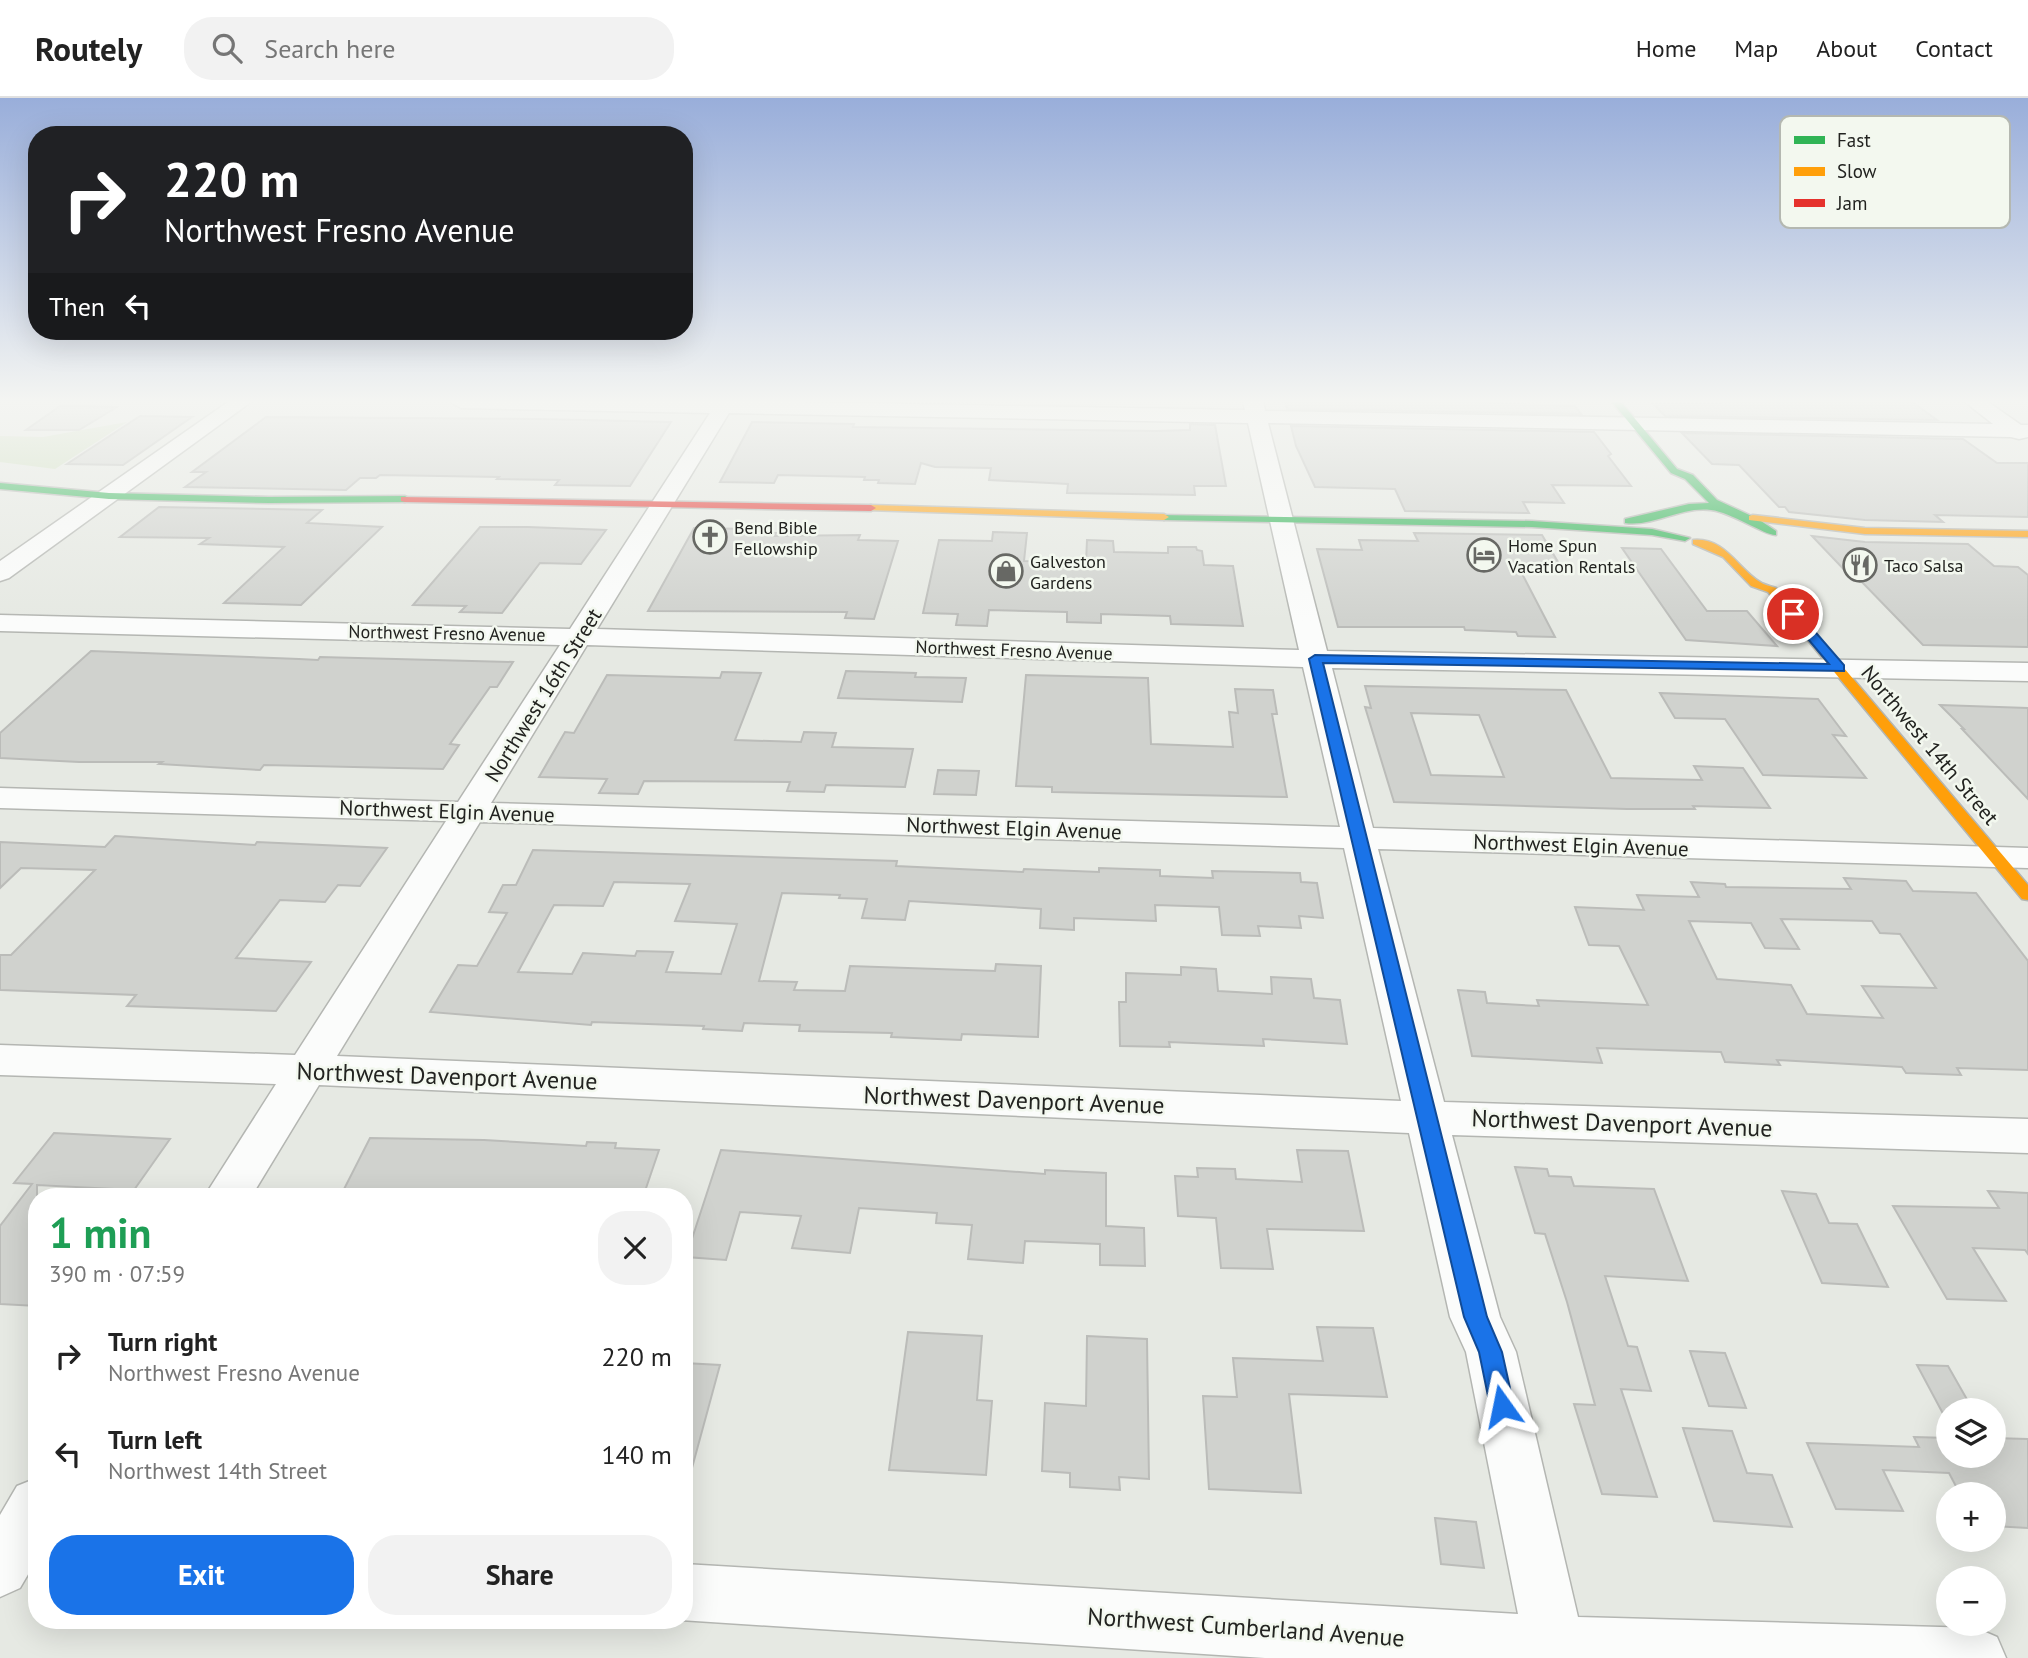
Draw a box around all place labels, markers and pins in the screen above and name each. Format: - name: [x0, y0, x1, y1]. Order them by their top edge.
- place label: Bend Bible Fellowship: [734, 516, 818, 560]
- church icon: Bend Bible Fellowship: [691, 518, 729, 556]
- place label: Home Spun Vacation Rentals: [1507, 534, 1635, 578]
- hotel icon: Home Spun Vacation Rentals: [1465, 536, 1503, 574]
- restaurant icon: Taco Salsa: [1841, 546, 1879, 584]
- place label: Galveston Gardens: [1030, 550, 1106, 594]
- shop icon: Galveston Gardens: [987, 552, 1025, 590]
- place label: Taco Salsa: [1884, 554, 1963, 577]
- pin: [1763, 584, 1823, 644]

